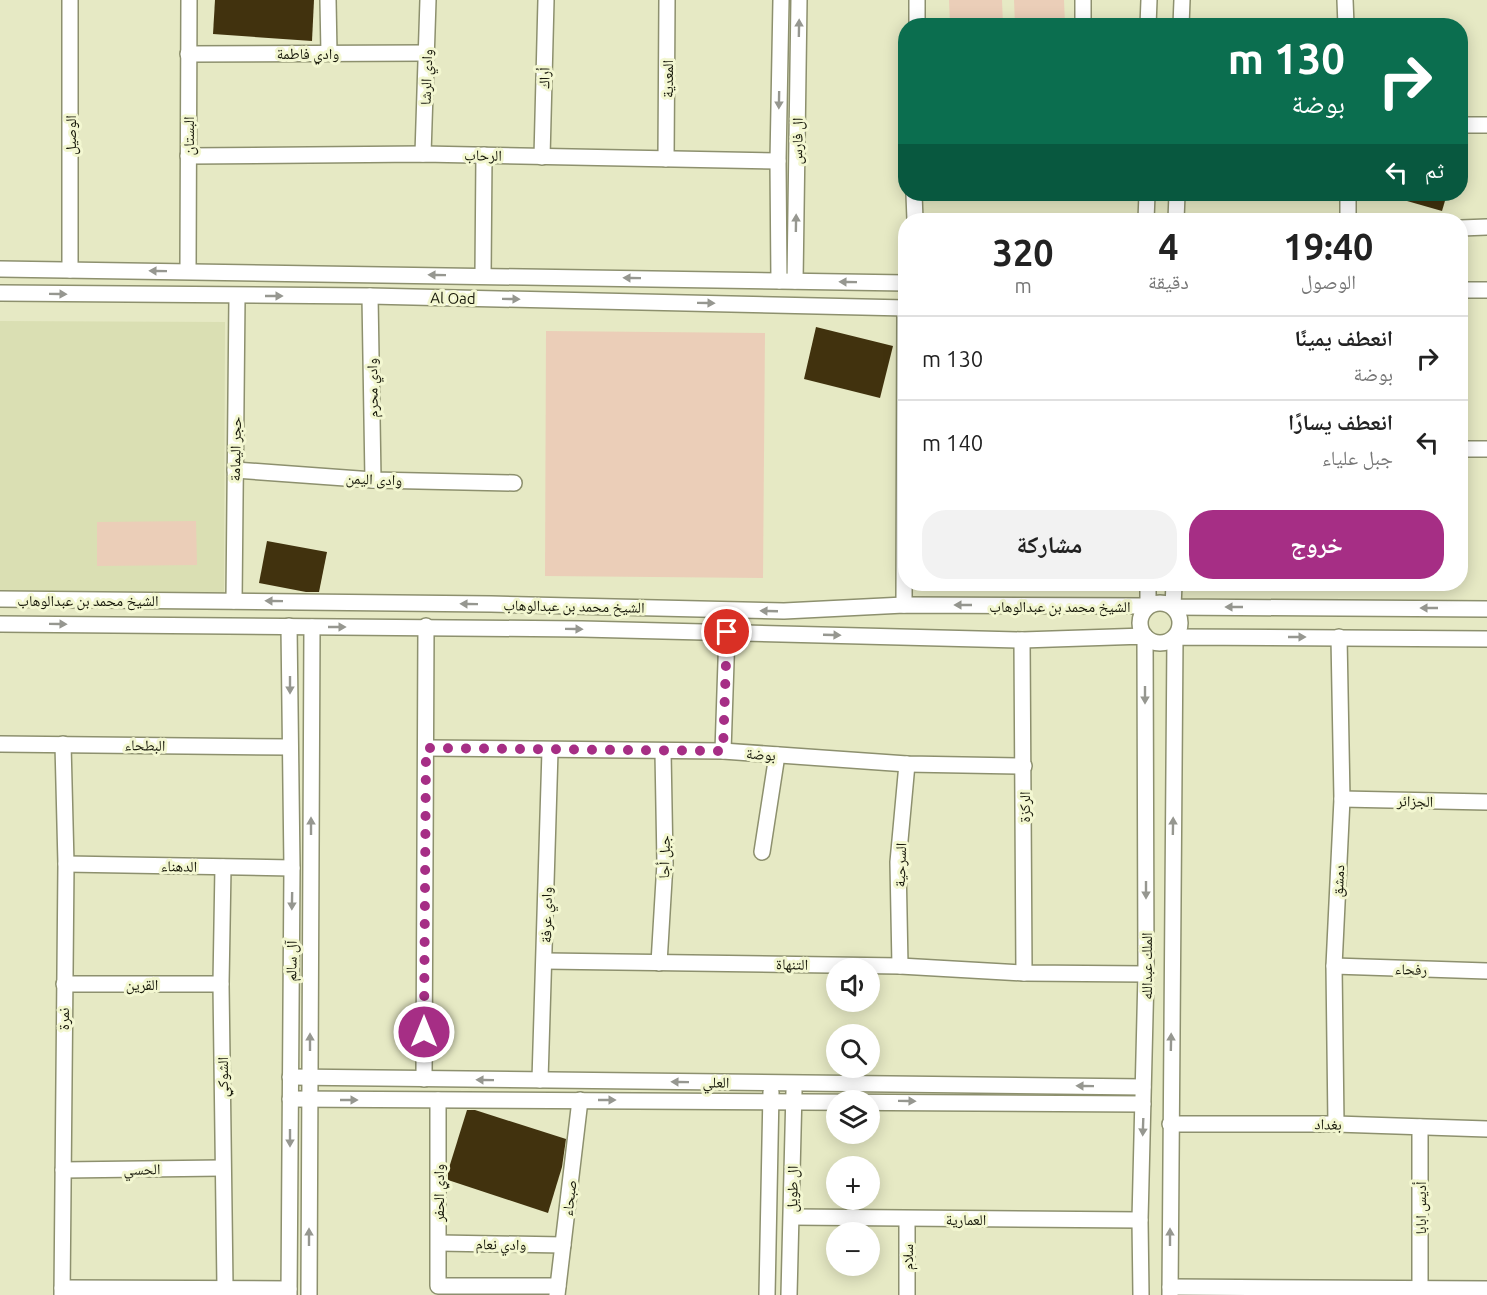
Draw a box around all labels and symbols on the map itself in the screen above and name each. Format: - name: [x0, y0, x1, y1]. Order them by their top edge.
- one-way arrow: [794, 18, 804, 37]
- street label: وادي فاطمة: [277, 45, 339, 65]
- street label: وادي الرشا: [417, 49, 439, 105]
- street label: المعدية: [659, 60, 676, 98]
- street label: أراك: [535, 67, 554, 89]
- one-way arrow: [775, 91, 784, 110]
- street label: الوصيل: [62, 115, 81, 155]
- street label: البستان: [180, 116, 199, 156]
- street label: ال فارس: [788, 117, 808, 165]
- street label: الرحاب: [464, 146, 502, 165]
- one-way arrow: [791, 213, 801, 232]
- one-way arrow: [148, 266, 167, 276]
- one-way arrow: [427, 270, 446, 280]
- one-way arrow: [622, 274, 641, 283]
- one-way arrow: [838, 277, 857, 287]
- one-way arrow: [49, 289, 68, 298]
- street label: Al Oad: [430, 289, 476, 307]
- one-way arrow: [265, 291, 284, 301]
- one-way arrow: [502, 294, 521, 304]
- one-way arrow: [697, 299, 716, 308]
- street label: وادي محرم: [363, 358, 385, 418]
- street label: حجر اليمامة: [226, 416, 245, 482]
- street label: وادى اليمن: [345, 470, 403, 490]
- street label: الشيخ محمد بن عبدالوهاب: [17, 592, 159, 611]
- one-way arrow: [264, 596, 283, 606]
- street label: الشيخ محمد بن عبدالوهاب: [503, 596, 645, 618]
- street label: الشيخ محمد بن عبدالوهاب: [989, 598, 1131, 617]
- one-way arrow: [459, 599, 478, 609]
- one-way arrow: [954, 601, 973, 610]
- one-way arrow: [1224, 602, 1243, 612]
- one-way arrow: [1419, 603, 1438, 613]
- pin: [701, 606, 752, 657]
- one-way arrow: [759, 606, 778, 616]
- one-way arrow: [49, 619, 68, 629]
- one-way arrow: [328, 622, 347, 632]
- one-way arrow: [565, 624, 584, 634]
- one-way arrow: [823, 630, 842, 640]
- one-way arrow: [1287, 632, 1306, 642]
- one-way arrow: [285, 675, 295, 694]
- one-way arrow: [1140, 685, 1150, 704]
- street label: البطحاء: [124, 736, 166, 754]
- street label: بوضة: [746, 744, 776, 765]
- street label: الركزة: [1016, 791, 1034, 823]
- street label: الجزائر: [1396, 792, 1433, 811]
- one-way arrow: [306, 816, 316, 835]
- one-way arrow: [1168, 816, 1178, 835]
- street label: جبل أجا: [655, 835, 675, 879]
- street label: السرحية: [891, 842, 910, 888]
- street label: الدهناء: [161, 857, 197, 875]
- street label: دمشق: [1329, 864, 1349, 898]
- one-way arrow: [1141, 880, 1151, 899]
- street label: وادي عرفة: [537, 887, 559, 943]
- one-way arrow: [287, 891, 297, 910]
- street label: الملك عبدالله: [1138, 932, 1155, 1000]
- street label: آل سالم: [282, 939, 302, 982]
- street label: التنهاة: [776, 955, 808, 974]
- street label: رفحاء: [1394, 960, 1428, 979]
- street label: القرين: [126, 976, 158, 995]
- position arrow: [392, 1000, 456, 1064]
- street label: نمرة: [55, 1008, 73, 1030]
- one-way arrow: [305, 1032, 315, 1051]
- one-way arrow: [1166, 1032, 1176, 1051]
- street label: الشوكي: [214, 1057, 234, 1097]
- street label: العلي: [702, 1073, 730, 1095]
- one-way arrow: [475, 1075, 494, 1084]
- one-way arrow: [670, 1077, 689, 1087]
- one-way arrow: [1075, 1081, 1094, 1091]
- one-way arrow: [339, 1095, 358, 1105]
- one-way arrow: [597, 1095, 616, 1105]
- one-way arrow: [897, 1096, 916, 1106]
- street label: بغداد: [1314, 1115, 1342, 1133]
- one-way arrow: [1138, 1117, 1147, 1136]
- one-way arrow: [285, 1128, 295, 1147]
- street label: الحسي: [123, 1160, 161, 1182]
- street label: وادي الحفر: [430, 1164, 450, 1223]
- street label: ال طويل: [783, 1165, 803, 1213]
- street label: صبحاء: [558, 1179, 580, 1217]
- street label: أديس ابابا: [1412, 1181, 1431, 1235]
- street label: العمارية: [946, 1211, 986, 1229]
- one-way arrow: [304, 1227, 314, 1246]
- one-way arrow: [1165, 1227, 1175, 1246]
- street label: وادي نعام: [475, 1235, 527, 1257]
- street label: سلام: [899, 1244, 918, 1270]

